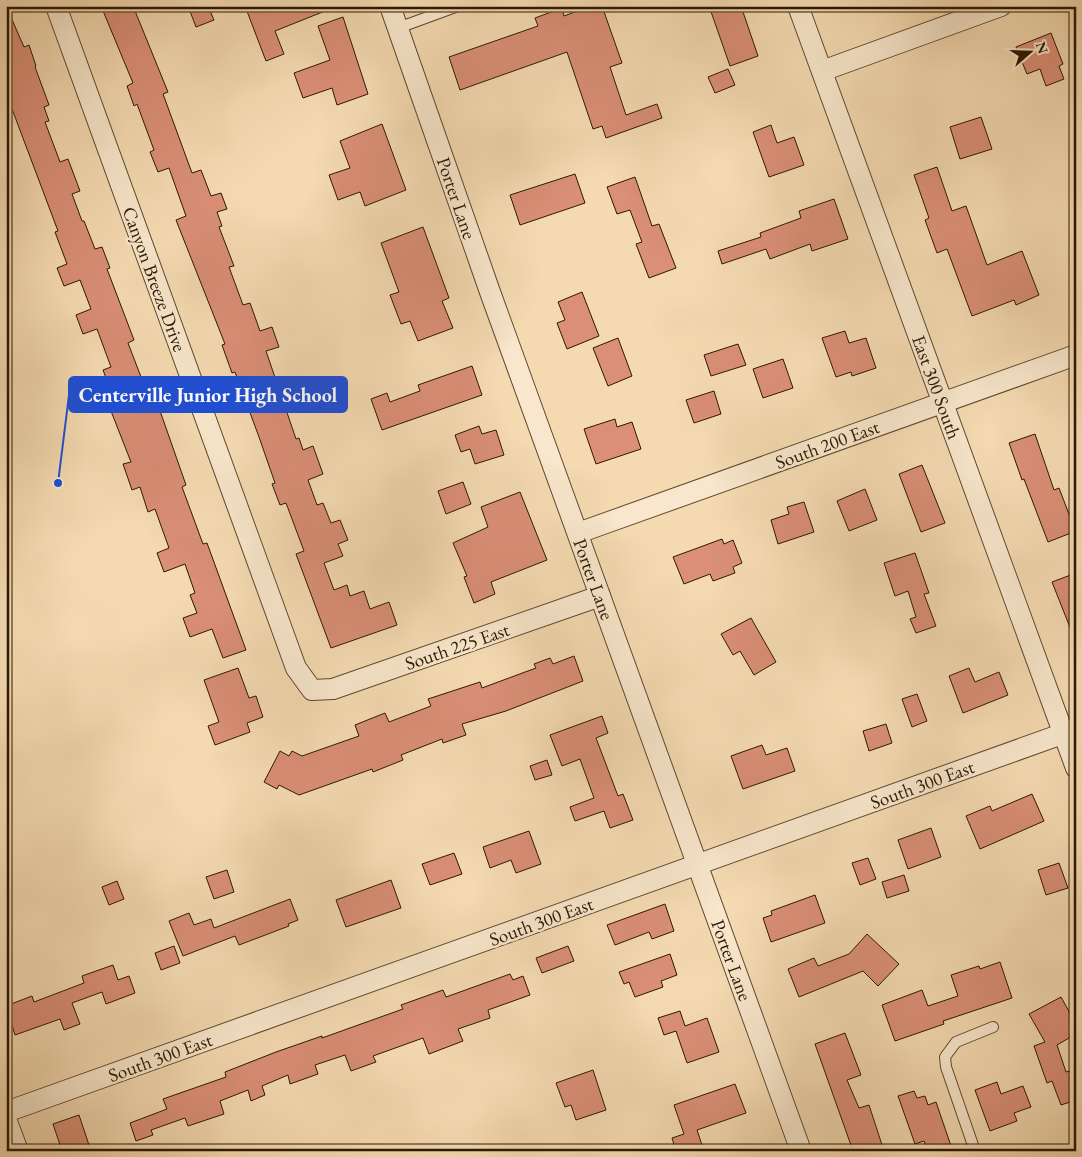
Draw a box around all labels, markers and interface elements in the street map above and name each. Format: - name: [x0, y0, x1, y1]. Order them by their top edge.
- north arrow: [1004, 28, 1054, 78]
- text: N: [1032, 39, 1053, 57]
- street label: Porter Lane: [431, 154, 482, 242]
- street label: Canyon Breeze Drive: [117, 203, 192, 355]
- street label: East 300 South: [906, 332, 967, 443]
- callout: Centerville Junior High School: [69, 377, 347, 412]
- text: Centerville Junior High School: [79, 382, 337, 408]
- street label: South 200 East: [772, 414, 883, 475]
- street label: Porter Lane: [567, 535, 620, 623]
- street label: South 225 East: [402, 617, 513, 676]
- street label: South 300 East: [867, 754, 978, 815]
- street label: South 300 East: [486, 891, 597, 952]
- street label: Porter Lane: [705, 916, 758, 1004]
- street label: South 300 East: [105, 1027, 216, 1088]

